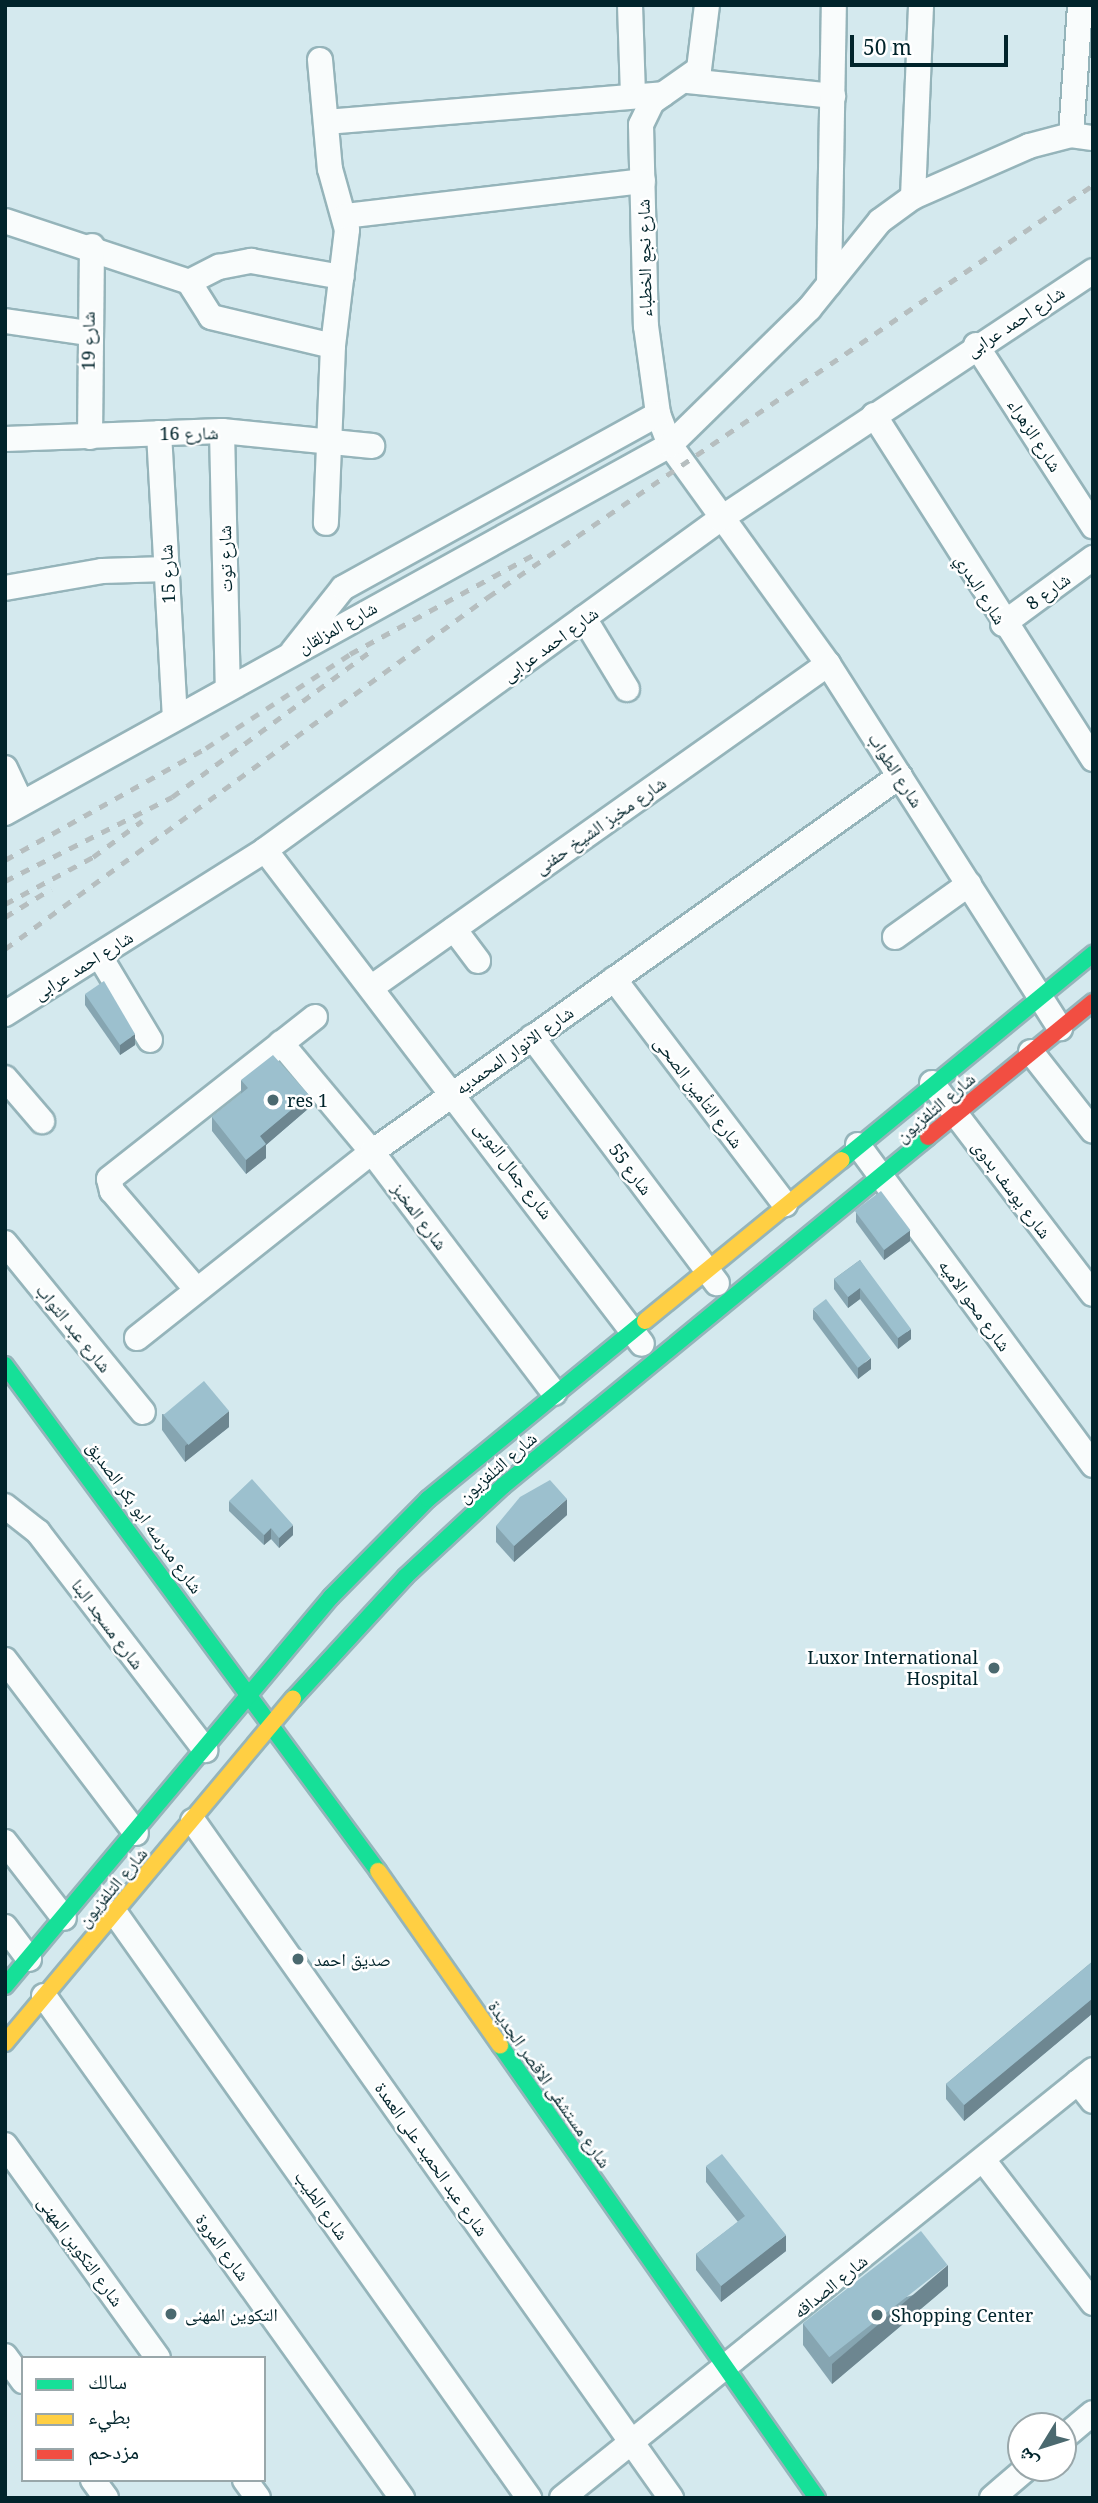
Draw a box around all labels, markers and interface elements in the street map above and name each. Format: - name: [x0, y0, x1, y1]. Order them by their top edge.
- scale bar: [853, 21, 1010, 65]
- text: 50 m: [863, 33, 912, 61]
- street label: شارع نجع الخطباء: [632, 199, 656, 317]
- street label: شارع احمد عرابى: [962, 281, 1068, 361]
- street label: شارع 19: [77, 311, 99, 371]
- street label: شارع الزهراء: [1003, 394, 1067, 476]
- street label: شارع 16: [159, 422, 219, 444]
- street label: شارع توت: [214, 525, 236, 593]
- street label: شارع 15: [155, 544, 179, 604]
- street label: شارع البدري: [951, 550, 1011, 628]
- street label: شارع 8: [1022, 568, 1074, 614]
- street label: شارع المزلقان: [293, 596, 381, 658]
- street label: شارع احمد عرابى: [498, 602, 602, 686]
- street label: شارع الطواب: [864, 729, 928, 811]
- street label: شارع مخبز الشيخ حفنى: [530, 772, 670, 878]
- street label: شارع احمد عرابى: [29, 926, 137, 1004]
- street label: شارع الانوار المحمديه: [451, 1001, 577, 1099]
- street label: شارع التأمين الصحى: [650, 1032, 748, 1152]
- street label: شارع التلفزيون: [891, 1067, 979, 1147]
- place label: res 1: [287, 1089, 328, 1111]
- marker: res 1: [265, 1092, 281, 1108]
- street label: شارع جمال النوبى: [470, 1117, 558, 1223]
- street label: شارع يوسف بدوى: [968, 1135, 1056, 1243]
- street label: شارع 55: [605, 1139, 657, 1199]
- street label: شارع المخبز: [388, 1178, 452, 1254]
- street label: شارع محو الاميه: [934, 1255, 1016, 1355]
- street label: شارع عبد التواب: [32, 1279, 116, 1377]
- street label: شارع التلفزيون: [453, 1427, 541, 1507]
- street label: شارع مدرسه ابو بكر الصديق: [82, 1437, 208, 1597]
- street label: شارع مسجد البنا: [67, 1575, 149, 1673]
- place label: Luxor International Hospital: [807, 1647, 978, 1690]
- marker: Luxor International Hospital: [984, 1658, 1004, 1678]
- street label: شارع التلفزيون: [72, 1843, 152, 1931]
- place label: صديق احمد: [314, 1948, 391, 1970]
- marker: صديق احمد: [288, 1949, 308, 1969]
- street label: شارع مستشفى الاقصر الجديدة: [484, 1996, 616, 2172]
- street label: شارع عبد الحميد على العمدة: [371, 2078, 493, 2240]
- street label: شارع الطيب: [290, 2166, 354, 2244]
- street label: شارع التكوين المهنى: [34, 2191, 128, 2311]
- street label: شارع المروة: [191, 2209, 255, 2285]
- street label: شارع الصداقه: [788, 2249, 872, 2323]
- place label: التكوين المهنى: [185, 2303, 278, 2325]
- place label: Shopping Center: [891, 2304, 1033, 2326]
- marker: التكوين المهنى: [163, 2306, 179, 2322]
- marker: Shopping Center: [869, 2307, 885, 2323]
- legend: [21, 2356, 266, 2482]
- text: سالك: [88, 2367, 127, 2395]
- text: بطيء: [88, 2402, 131, 2430]
- north arrow: [1007, 2412, 1077, 2482]
- text: مزدحم: [88, 2437, 139, 2465]
- text: ش: [1011, 2443, 1043, 2475]

